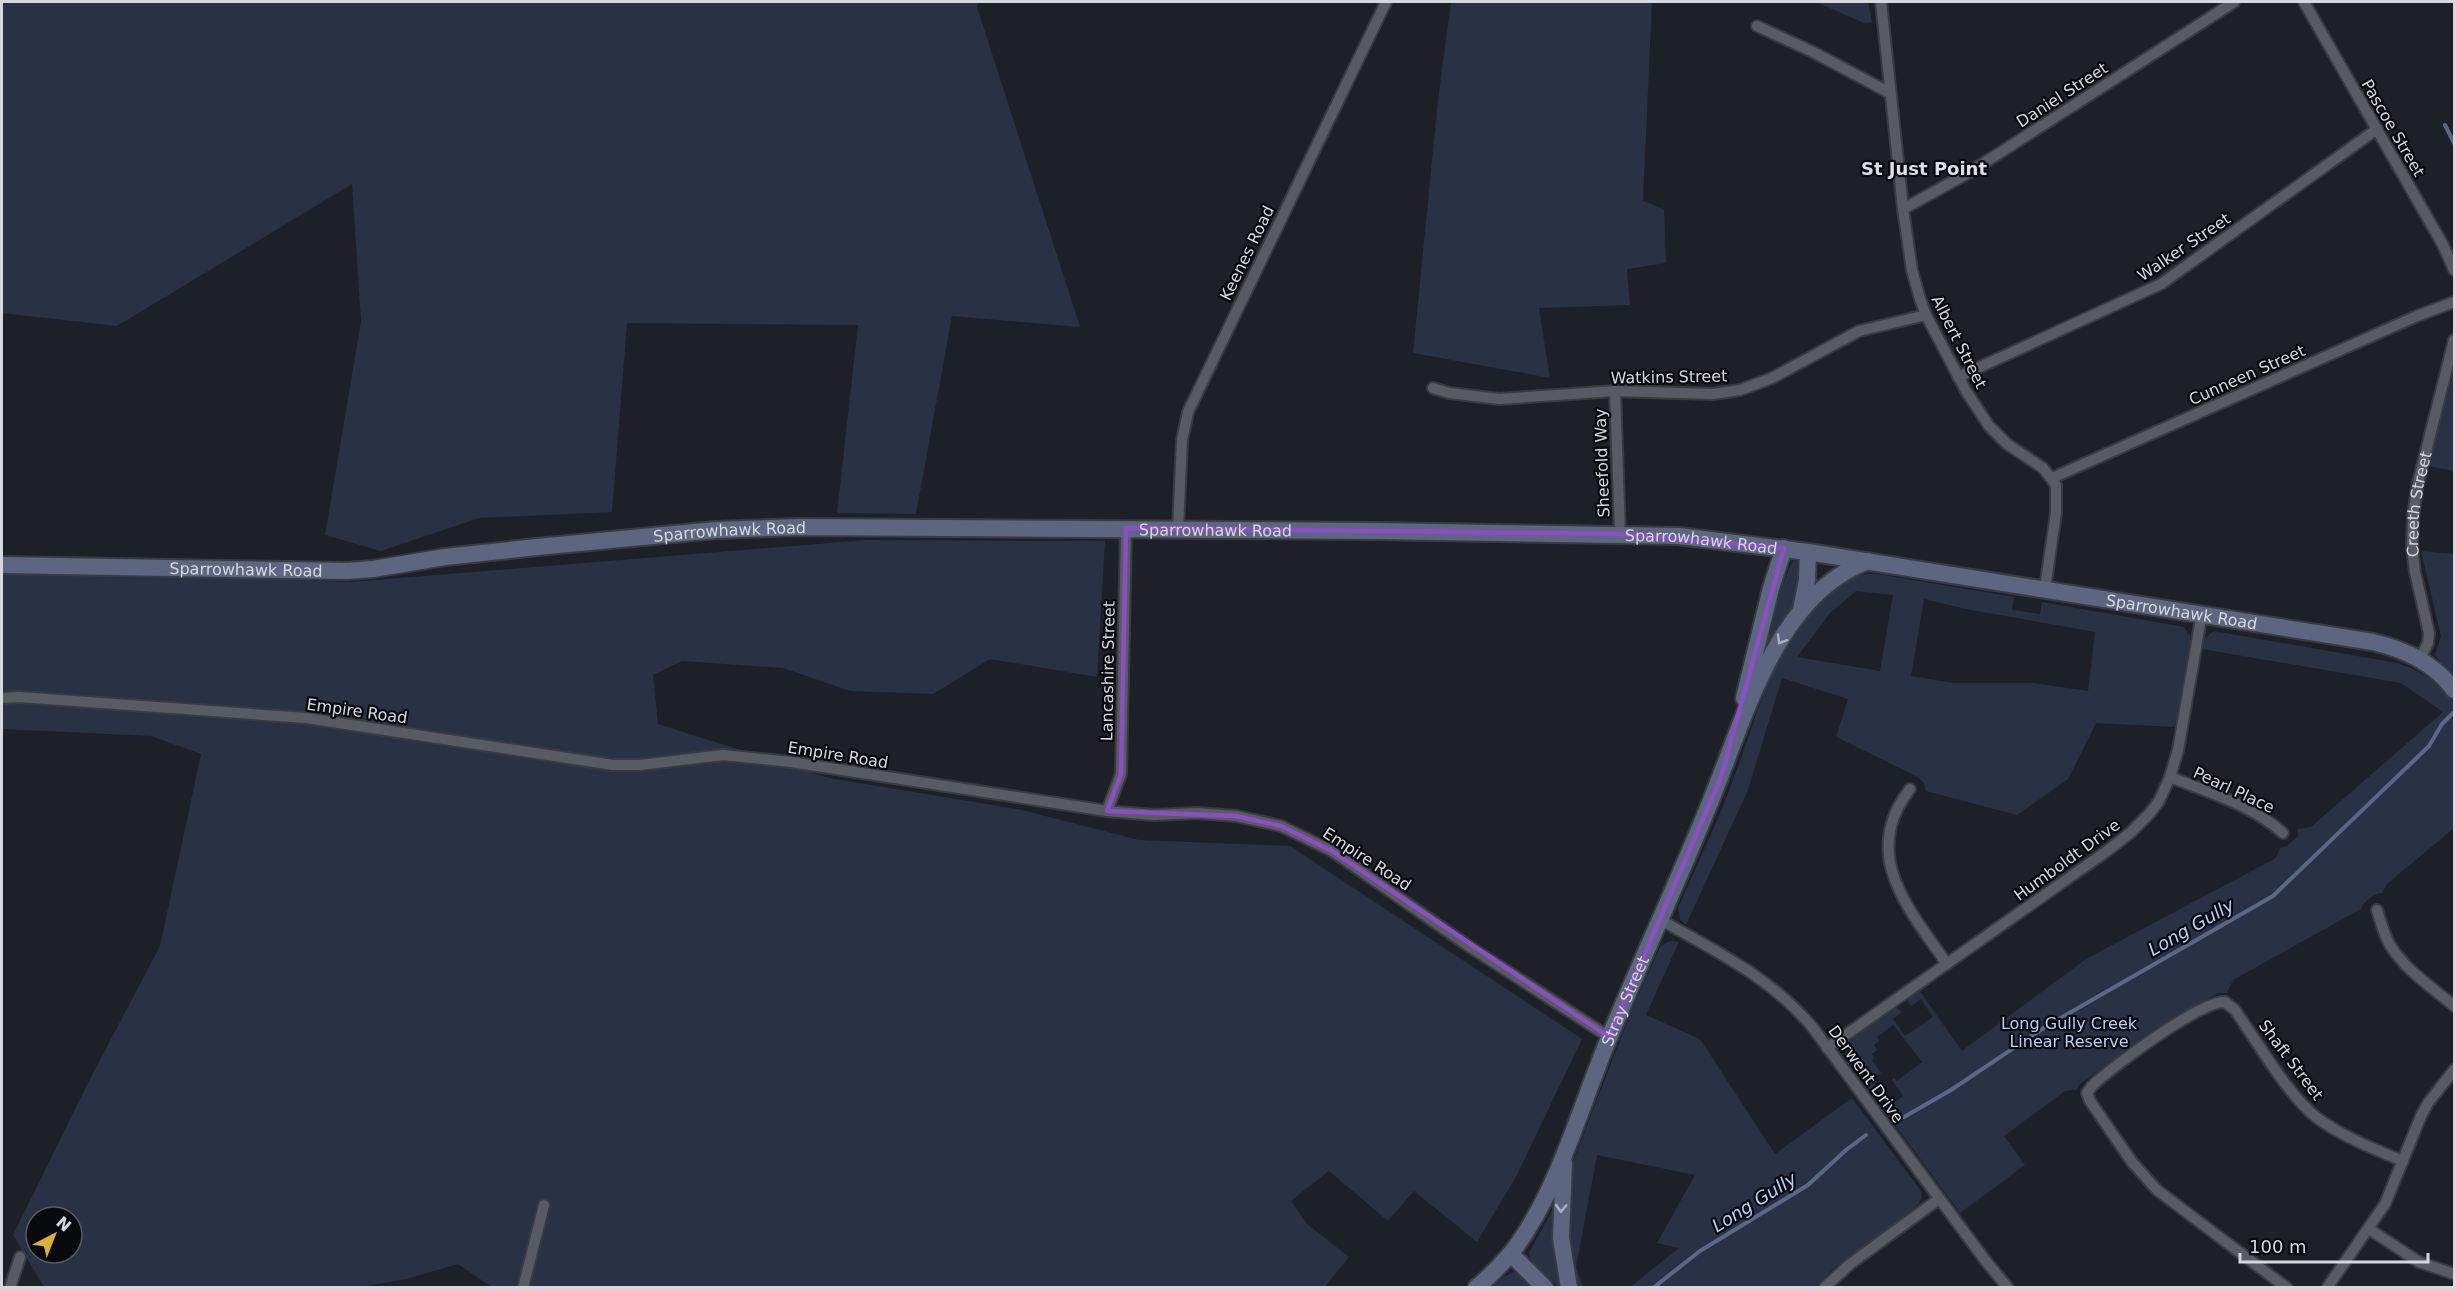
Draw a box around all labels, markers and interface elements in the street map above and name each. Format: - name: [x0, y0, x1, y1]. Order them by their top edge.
- street label: Daniel Street: [2013, 59, 2111, 131]
- street label: Pascoe Street: [2357, 76, 2429, 180]
- district label: St Just Point: [1861, 158, 1987, 179]
- street label: Keenes Road: [1216, 203, 1278, 303]
- street label: Walker Street: [2134, 209, 2234, 285]
- street label: Albert Street: [1927, 292, 1991, 392]
- street label: Cunneen Street: [2186, 341, 2308, 409]
- street label: Watkins Street: [1610, 366, 1728, 388]
- street label: Sheefold Way: [1591, 408, 1613, 518]
- street label: Creeth Street: [2402, 449, 2435, 558]
- street label: Sparrowhawk Road: [652, 517, 806, 545]
- street label: Sparrowhawk Road: [1139, 520, 1292, 540]
- street label: Sparrowhawk Road: [1625, 526, 1778, 558]
- street label: Sparrowhawk Road: [169, 558, 323, 580]
- street label: Sparrowhawk Road: [2105, 590, 2259, 633]
- street label: Lancashire Street: [1097, 601, 1119, 741]
- one-way arrow: [1777, 634, 1789, 644]
- street label: Empire Road: [305, 695, 409, 727]
- street label: Empire Road: [786, 738, 890, 772]
- street label: Pearl Place: [2190, 763, 2278, 817]
- street label: Humboldt Drive: [2010, 815, 2124, 905]
- street label: Empire Road: [1319, 823, 1415, 895]
- water label: Long Gully: [2144, 894, 2238, 960]
- street label: Stray Street: [1597, 953, 1652, 1049]
- park label: Long Gully Creek Linear Reserve: [2001, 1014, 2138, 1051]
- street label: Shaft Street: [2255, 1016, 2327, 1104]
- street label: Derwent Drive: [1824, 1022, 1908, 1126]
- water label: Long Gully: [1708, 1168, 1800, 1236]
- one-way arrow: [1555, 1204, 1568, 1213]
- north arrow: [24, 1205, 84, 1265]
- text: N: [52, 1213, 75, 1236]
- scale bar: [2240, 1226, 2428, 1264]
- text: 100 m: [2249, 1236, 2307, 1257]

